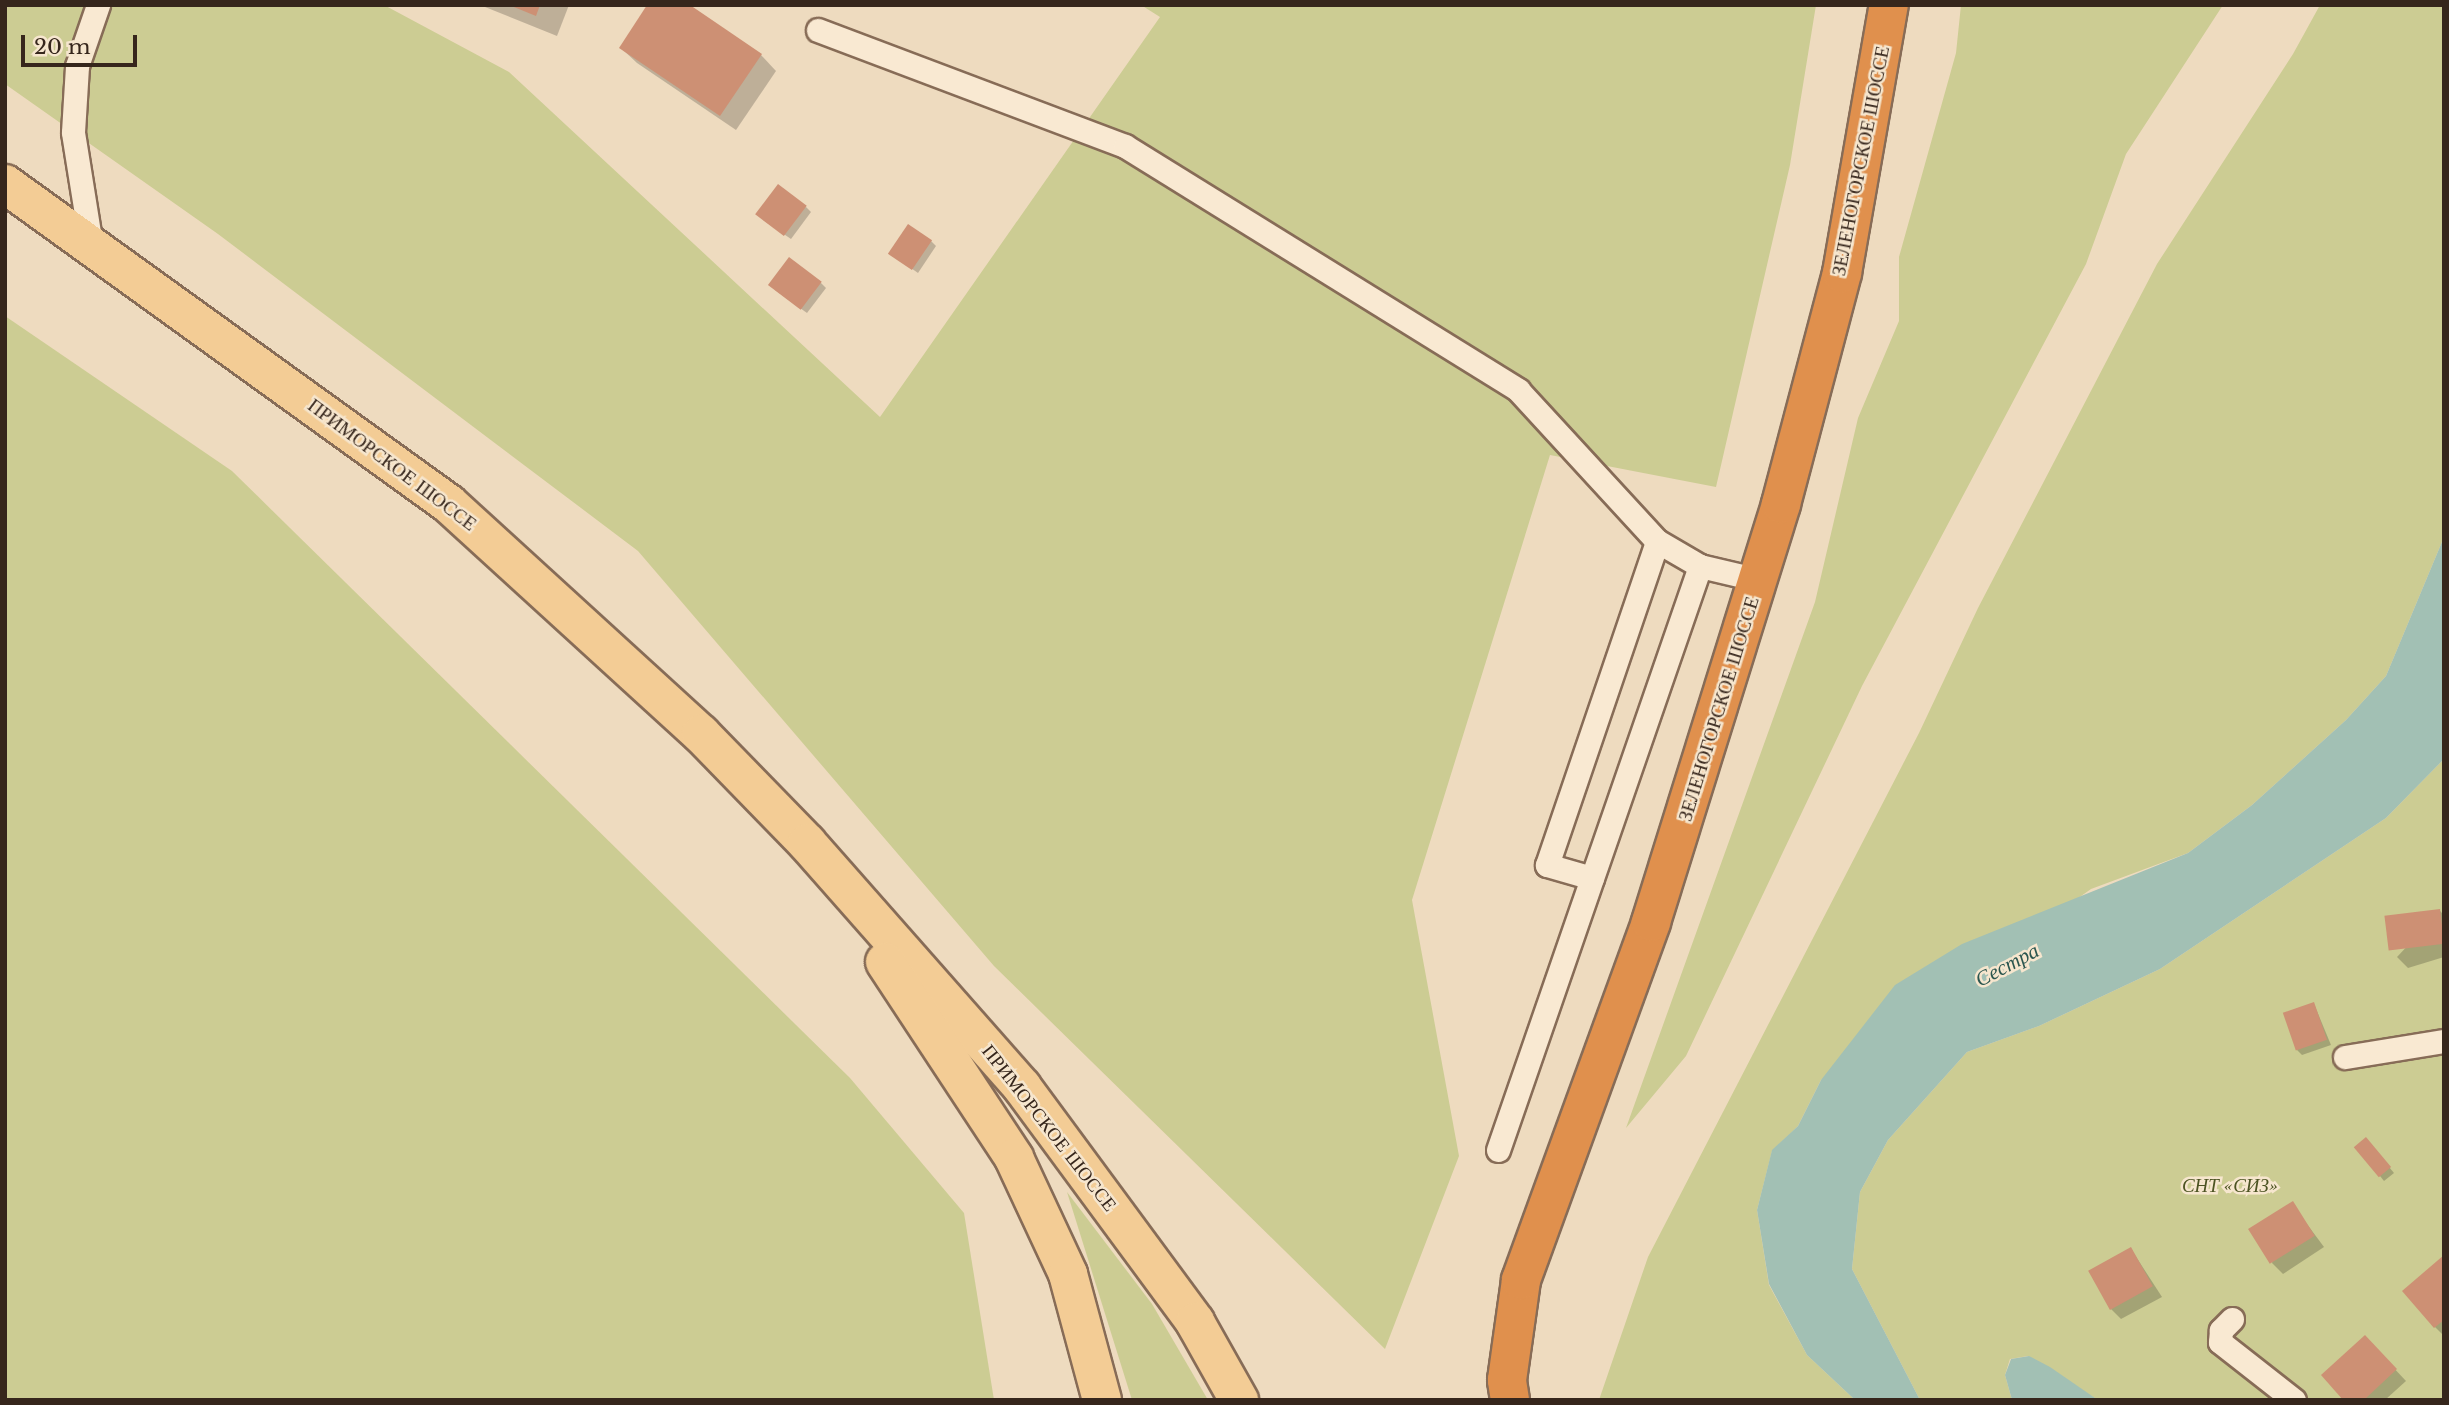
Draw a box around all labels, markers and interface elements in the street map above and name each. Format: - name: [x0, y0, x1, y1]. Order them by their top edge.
- scale bar: [24, 21, 140, 65]
- text: 20 m: [34, 34, 91, 60]
- street label: ЗЕЛЕНОГОРСКОЕ ШОССЕ: [1828, 44, 1894, 278]
- street label: ПРИМОРСКОЕ ШОССЕ: [303, 394, 481, 536]
- street label: ЗЕЛЕНОГОРСКОЕ ШОССЕ: [1674, 594, 1764, 824]
- water label: Сестра: [1971, 938, 2043, 992]
- street label: ПРИМОРСКОЕ ШОССЕ: [977, 1040, 1121, 1216]
- park label: СНТ «СИЗ»: [2182, 1175, 2278, 1197]

